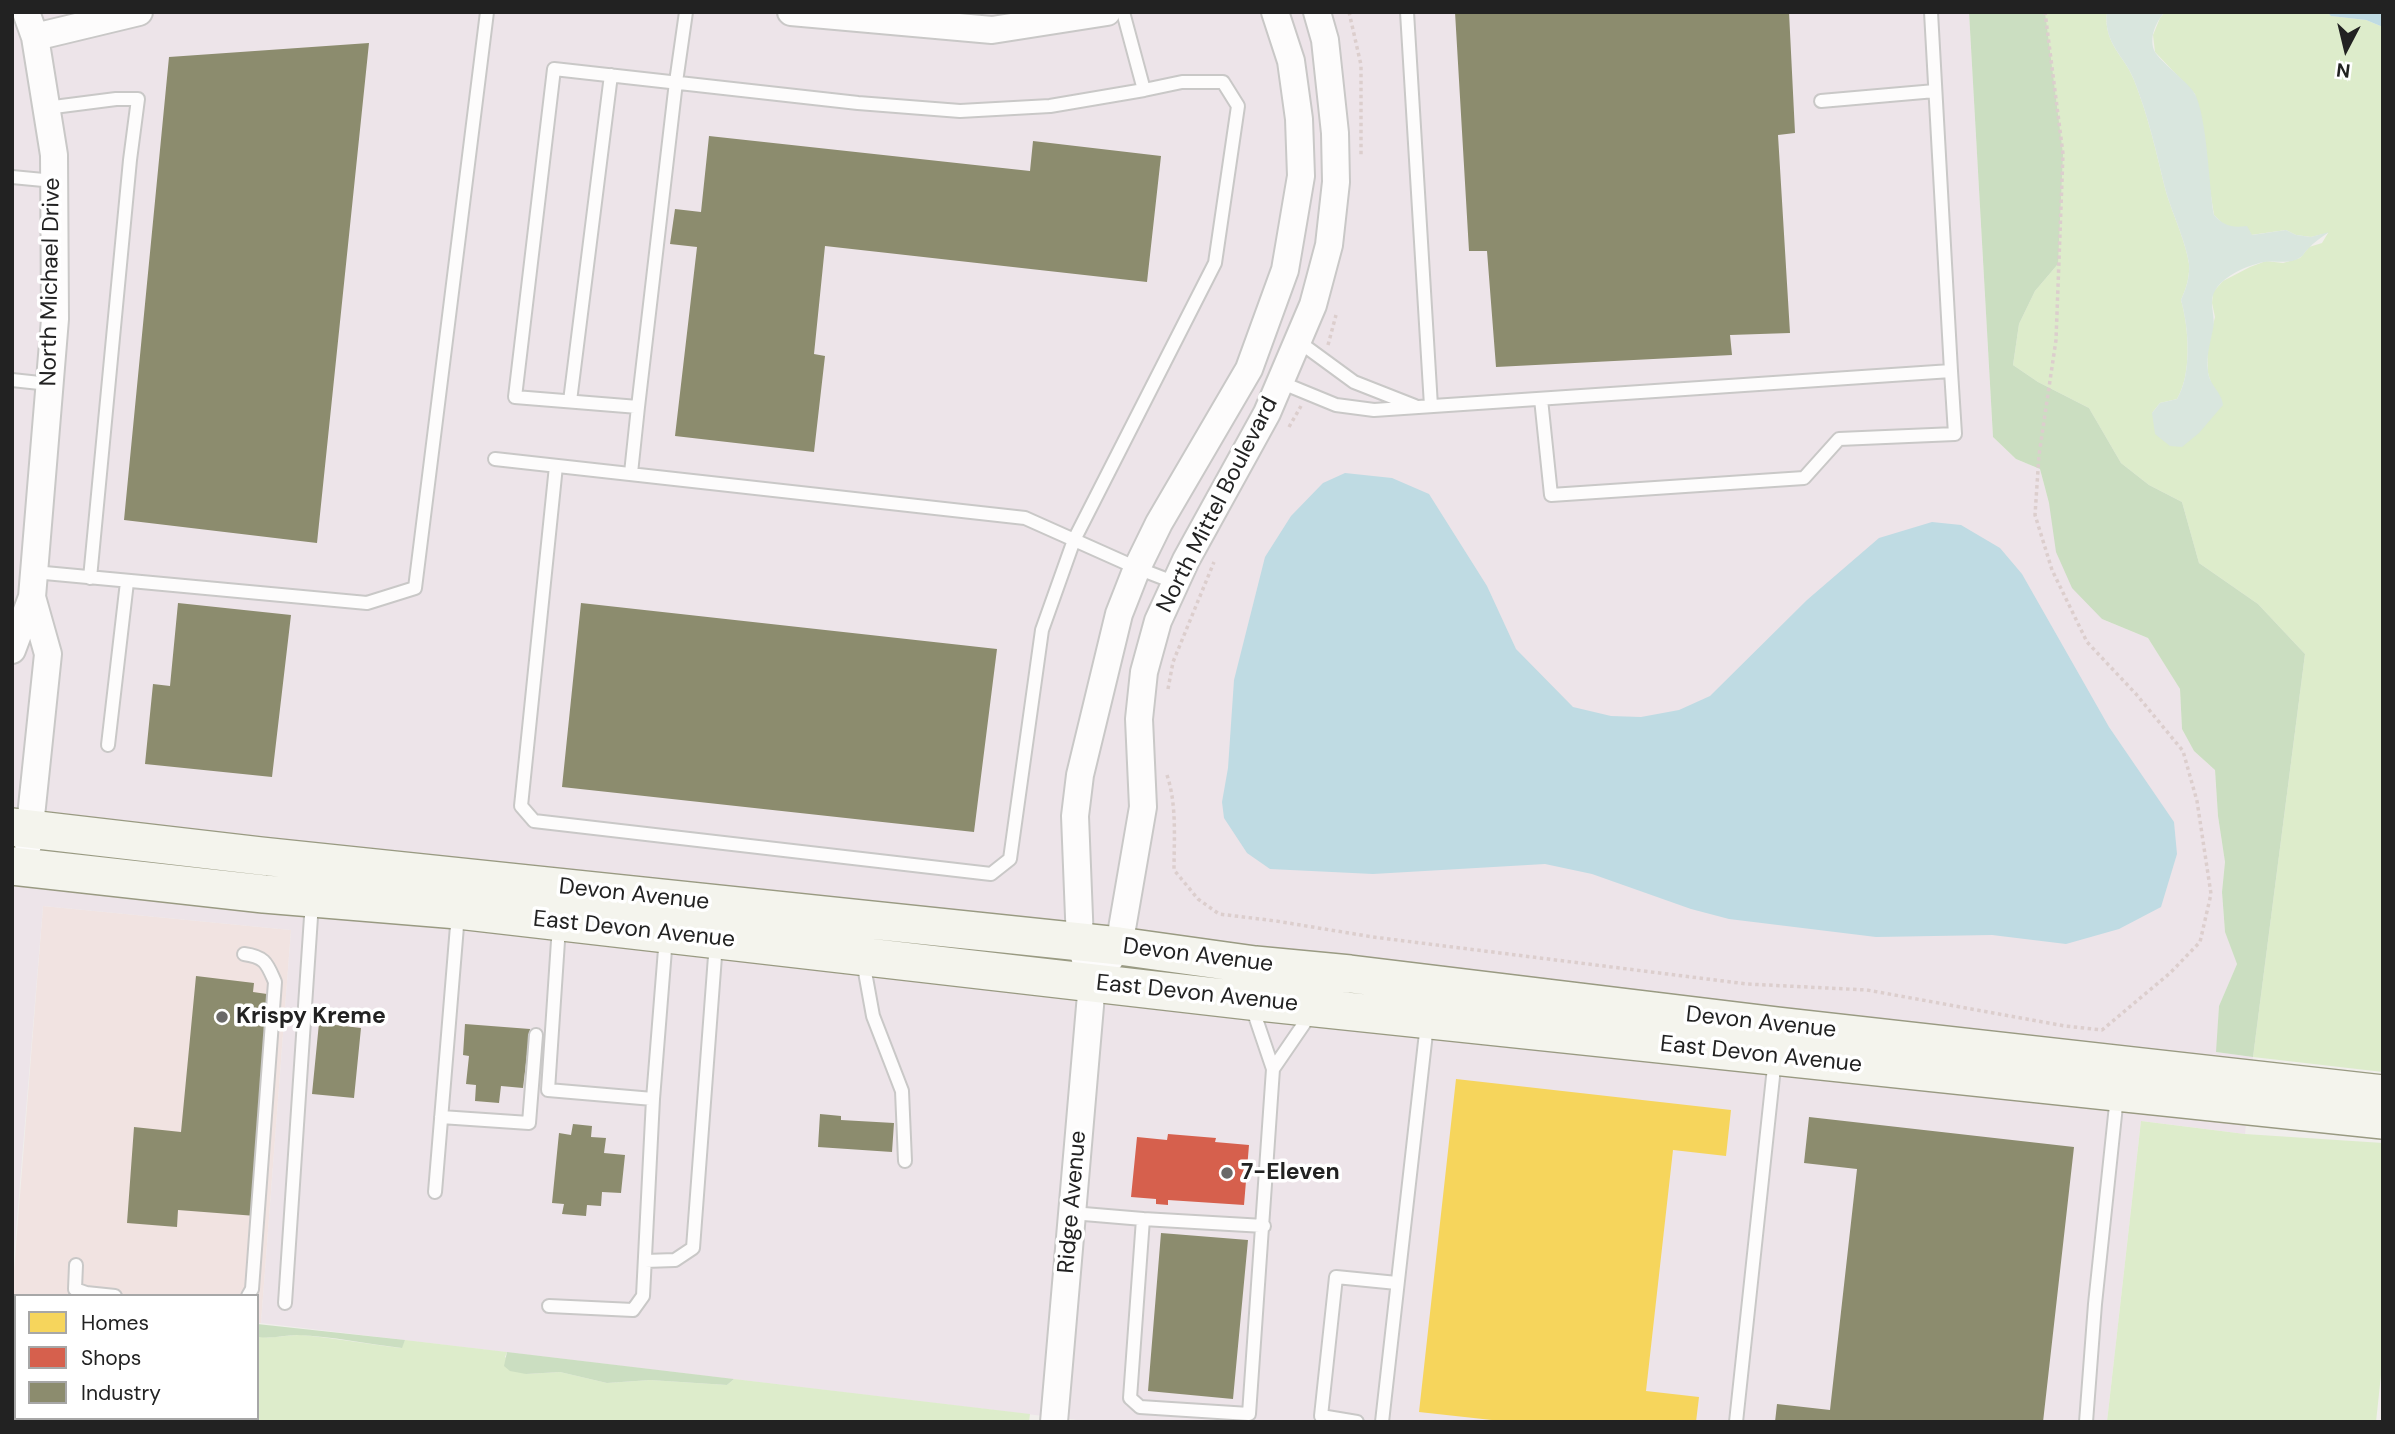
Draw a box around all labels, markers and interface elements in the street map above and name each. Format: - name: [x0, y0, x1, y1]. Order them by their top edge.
- north arrow: [2311, 14, 2381, 84]
- text: N: [2335, 57, 2352, 84]
- street label: North Michael Drive: [35, 177, 67, 387]
- street label: North Mittel Boulevard: [1152, 393, 1284, 617]
- street label: Devon Avenue: [557, 873, 711, 917]
- street label: East Devon Avenue: [532, 906, 736, 954]
- street label: Devon Avenue: [1121, 933, 1275, 979]
- street label: East Devon Avenue: [1095, 970, 1299, 1018]
- street label: Devon Avenue: [1684, 1001, 1838, 1045]
- place label: Krispy Kreme: [236, 1003, 386, 1031]
- marker: Krispy Kreme: [214, 1009, 230, 1025]
- street label: East Devon Avenue: [1659, 1031, 1863, 1079]
- street label: Ridge Avenue: [1053, 1129, 1093, 1275]
- place label: 7-Eleven: [1241, 1159, 1340, 1187]
- marker: 7-Eleven: [1219, 1165, 1235, 1181]
- legend: [14, 1294, 259, 1420]
- text: Homes: [81, 1309, 149, 1337]
- text: Shops: [81, 1344, 141, 1372]
- text: Industry: [81, 1379, 161, 1407]

